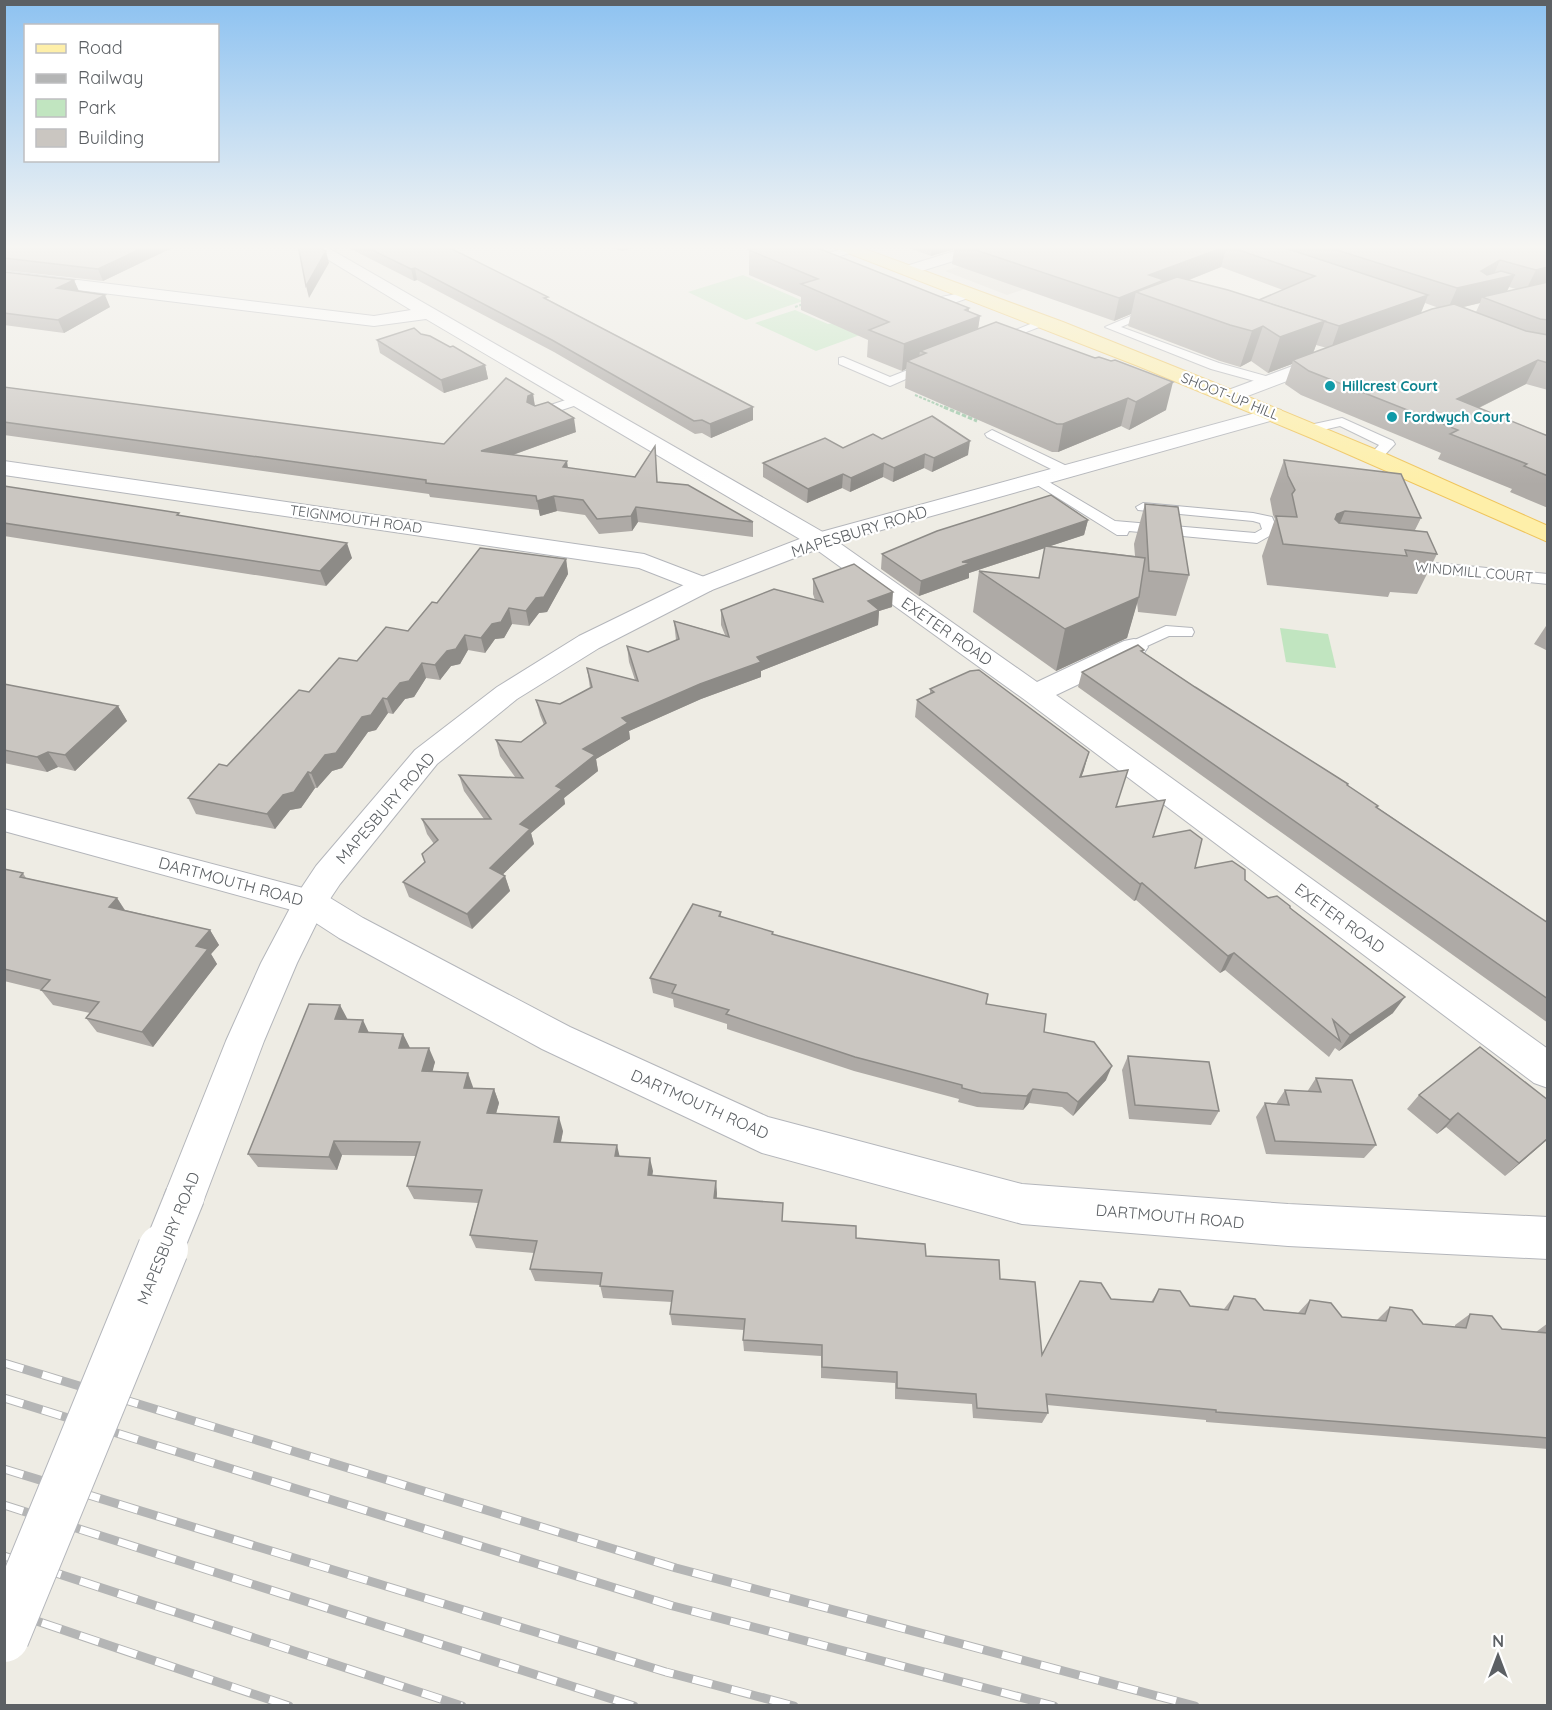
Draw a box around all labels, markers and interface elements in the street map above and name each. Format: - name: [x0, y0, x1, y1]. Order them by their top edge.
- legend: [24, 24, 219, 162]
- text: Road: [78, 36, 123, 59]
- text: Railway: [78, 66, 144, 89]
- text: Park: [78, 96, 116, 119]
- text: Building: [78, 126, 144, 149]
- street label: SHOOT-UP HILL: [1179, 368, 1282, 424]
- place label: Hillcrest Court: [1342, 377, 1438, 395]
- marker: Hillcrest Court: [1323, 379, 1337, 393]
- place label: Fordwych Court: [1404, 408, 1511, 426]
- marker: Fordwych Court: [1385, 410, 1399, 424]
- street label: TEIGNMOUTH ROAD: [289, 501, 423, 537]
- street label: MAPESBURY ROAD: [788, 501, 930, 561]
- street label: WINDMILL COURT: [1414, 558, 1534, 586]
- street label: EXETER ROAD: [898, 592, 996, 670]
- street label: MAPESBURY ROAD: [331, 748, 439, 868]
- street label: DARTMOUTH ROAD: [156, 852, 306, 910]
- street label: EXETER ROAD: [1291, 879, 1389, 957]
- street label: DARTMOUTH ROAD: [628, 1065, 772, 1143]
- street label: MAPESBURY ROAD: [132, 1169, 204, 1307]
- street label: DARTMOUTH ROAD: [1095, 1200, 1245, 1232]
- north arrow: [1468, 1626, 1528, 1686]
- text: N: [1492, 1631, 1504, 1651]

